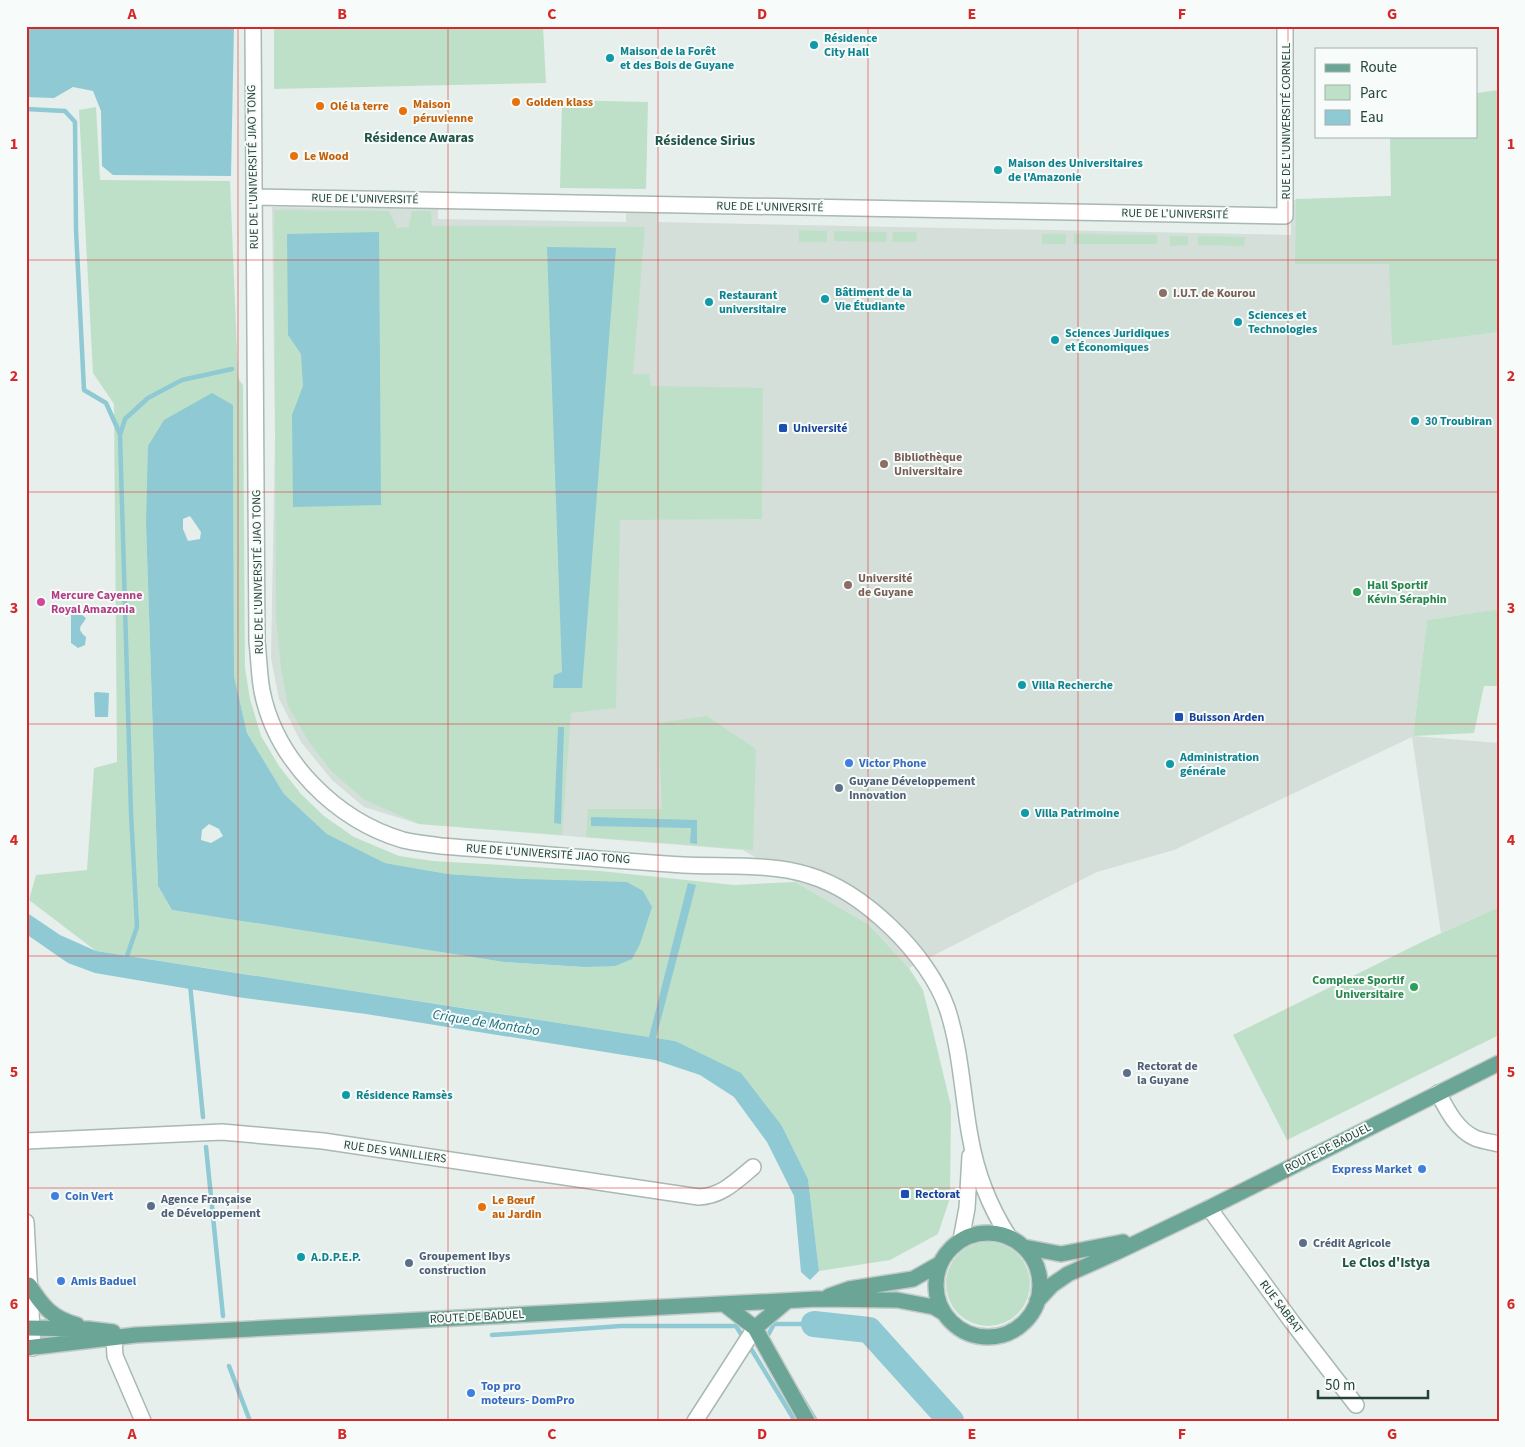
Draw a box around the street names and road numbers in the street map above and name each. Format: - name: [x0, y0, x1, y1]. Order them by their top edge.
- street label: RUE DE L'UNIVERSITÉ CORNELL: [1278, 42, 1295, 199]
- street label: RUE DE L'UNIVERSITÉ JIAO TONG: [243, 85, 263, 249]
- street label: RUE DE L'UNIVERSITÉ: [311, 190, 419, 208]
- street label: RUE DE L'UNIVERSITÉ: [716, 198, 824, 216]
- street label: RUE DE L'UNIVERSITÉ: [1121, 205, 1229, 223]
- street label: RUE DE L'UNIVERSITÉ JIAO TONG: [248, 490, 268, 654]
- street label: RUE DE L'UNIVERSITÉ JIAO TONG: [465, 840, 631, 868]
- street label: ROUTE DE BADUEL: [1282, 1119, 1374, 1177]
- street label: RUE DES VANILLIERS: [343, 1136, 447, 1168]
- street label: RUE SABBAT: [1255, 1277, 1307, 1338]
- street label: ROUTE DE BADUEL: [429, 1306, 525, 1328]

